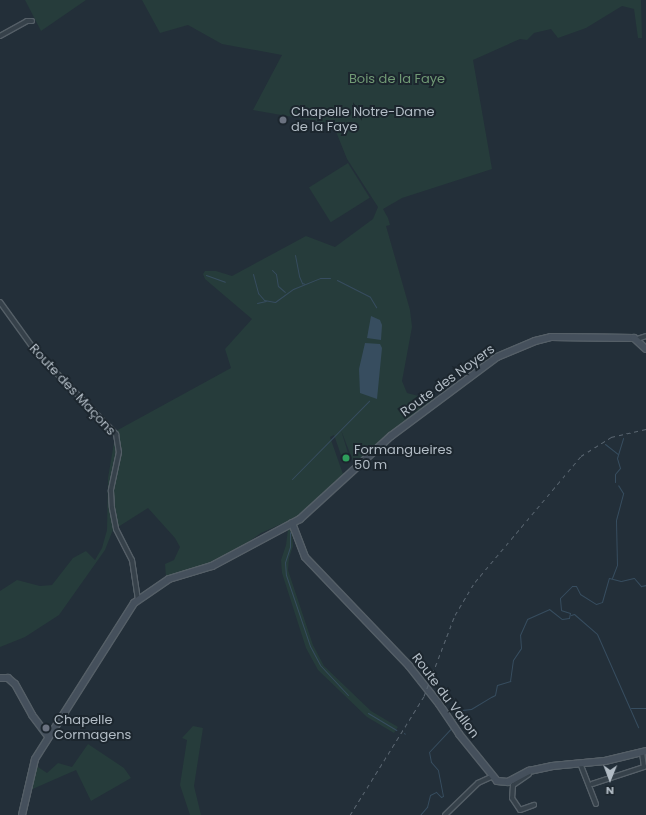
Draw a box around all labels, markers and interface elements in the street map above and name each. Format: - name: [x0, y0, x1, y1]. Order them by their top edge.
- park label: Bois de la Faye: [349, 71, 445, 87]
- place label: Chapelle Notre-Dame de la Faye: [291, 105, 435, 136]
- marker: Chapelle Notre-Dame de la Faye: [278, 115, 288, 125]
- street label: Route des Maçons: [26, 341, 118, 439]
- street label: Route des Noyers: [398, 342, 498, 420]
- place label: Formangueires 50 m: [354, 443, 452, 474]
- marker: Formangueires 50 m: [341, 453, 351, 463]
- street label: Route du Vallon: [408, 651, 482, 741]
- place label: Chapelle Cormagens: [54, 713, 131, 744]
- marker: Chapelle Cormagens: [41, 723, 51, 733]
- north arrow: [590, 759, 630, 799]
- text: N: [606, 783, 614, 799]

